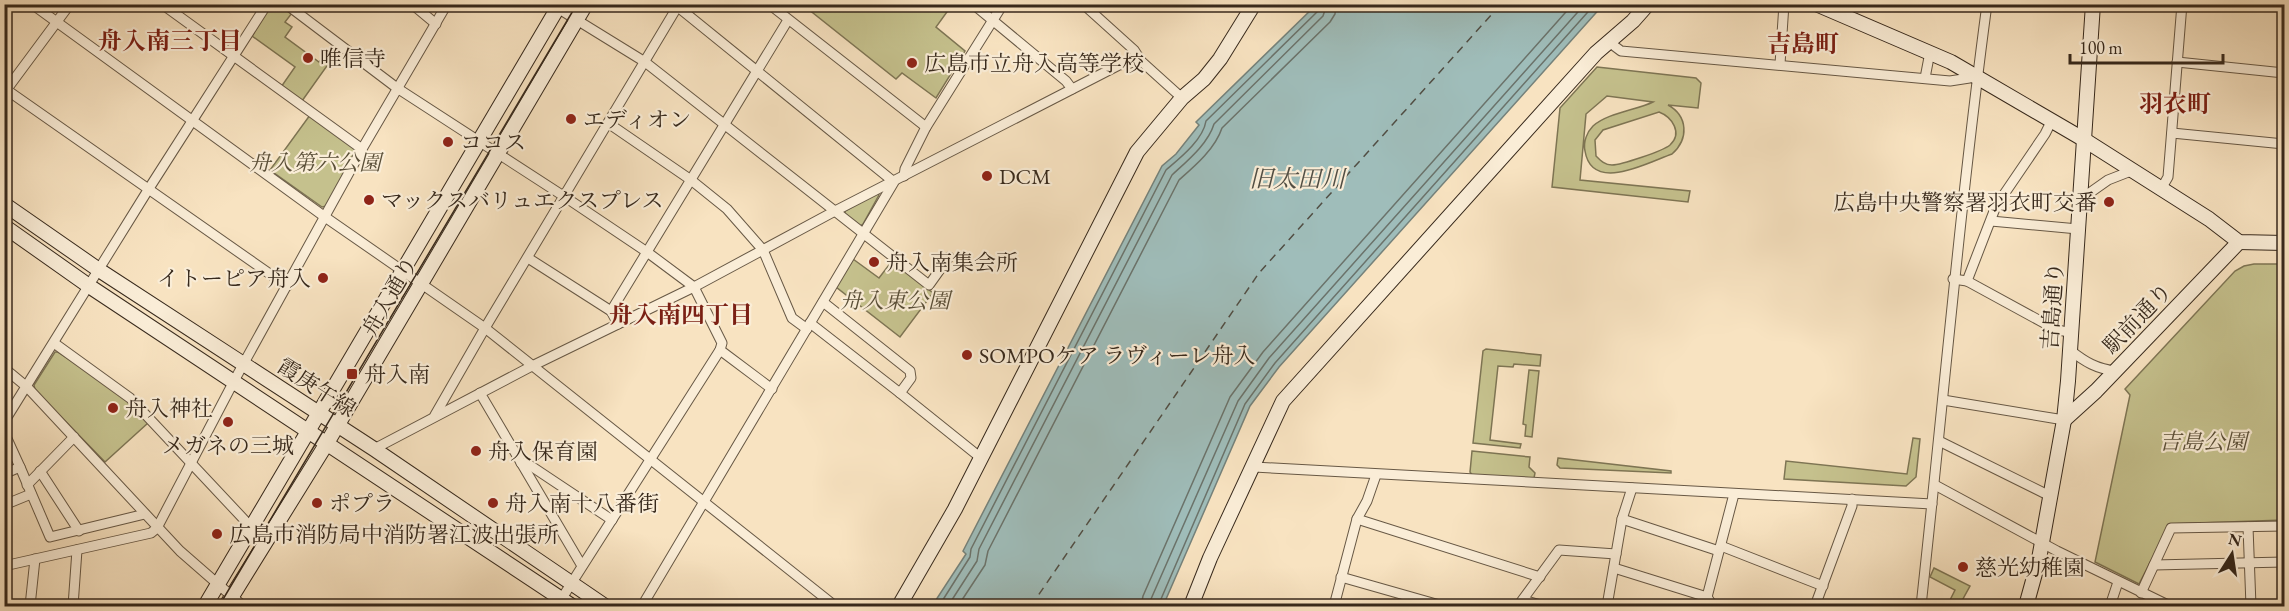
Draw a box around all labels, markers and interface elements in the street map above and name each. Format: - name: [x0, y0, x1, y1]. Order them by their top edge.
- district label: 舟入南三丁目: [98, 25, 242, 56]
- scale bar: [2070, 27, 2223, 65]
- district label: 吉島町: [1767, 28, 1839, 59]
- text: 100 m: [2079, 36, 2123, 59]
- place label: 唯信寺: [320, 44, 386, 73]
- place label: 広島市立舟入高等学校: [924, 49, 1144, 78]
- marker: 唯信寺: [301, 51, 315, 65]
- marker: 広島市立舟入高等学校: [905, 56, 919, 70]
- district label: 羽衣町: [2139, 88, 2211, 119]
- place label: エディオン: [583, 105, 691, 134]
- marker: エディオン: [564, 112, 578, 126]
- place label: ココス: [460, 128, 526, 157]
- marker: ココス: [441, 135, 455, 149]
- park label: 舟入第六公園: [249, 148, 384, 177]
- place label: DCM: [999, 162, 1051, 191]
- water label: 旧太田川: [1249, 163, 1348, 194]
- marker: DCM: [980, 169, 994, 183]
- place label: マックスバリュエクスプレス: [381, 186, 663, 215]
- place label: 広島中央警察署羽衣町交番: [1833, 188, 2097, 217]
- marker: マックスバリュエクスプレス: [362, 193, 376, 207]
- marker: 広島中央警察署羽衣町交番: [2102, 195, 2116, 209]
- place label: 舟入南集会所: [886, 248, 1018, 277]
- street label: 舟入通り: [355, 251, 424, 342]
- marker: 舟入南集会所: [867, 255, 881, 269]
- street label: 吉島通り: [2035, 261, 2070, 351]
- place label: イトーピア舟入: [157, 264, 311, 293]
- marker: イトーピア舟入: [316, 271, 330, 285]
- street label: 駅前通り: [2096, 277, 2178, 360]
- park label: 舟入東公園: [840, 286, 953, 315]
- district label: 舟入南四丁目: [609, 299, 753, 330]
- place label: SOMPOケア ラヴィーレ舟入: [979, 341, 1255, 370]
- marker: SOMPOケア ラヴィーレ舟入: [960, 348, 974, 362]
- street label: 霞庚午線: [272, 351, 362, 424]
- place label: 舟入南: [364, 360, 430, 389]
- marker: 舟入南: [345, 367, 359, 381]
- place label: 舟入神社: [125, 394, 213, 423]
- marker: 舟入神社: [106, 401, 120, 415]
- marker: メガネの三城: [221, 415, 235, 429]
- park label: 吉島公園: [2159, 427, 2250, 456]
- place label: メガネの三城: [162, 431, 294, 460]
- place label: 舟入保育園: [488, 437, 598, 466]
- marker: 舟入保育園: [469, 444, 483, 458]
- place label: ポプラ: [329, 489, 395, 518]
- place label: 舟入南十八番街: [505, 489, 659, 518]
- marker: ポプラ: [310, 496, 324, 510]
- marker: 舟入南十八番街: [486, 496, 500, 510]
- place label: 広島市消防局中消防署江波出張所: [229, 520, 559, 549]
- north arrow: [2202, 524, 2262, 584]
- marker: 広島市消防局中消防署江波出張所: [210, 527, 224, 541]
- text: N: [2226, 528, 2244, 551]
- place label: 慈光幼稚園: [1975, 553, 2085, 582]
- marker: 慈光幼稚園: [1956, 560, 1970, 574]

